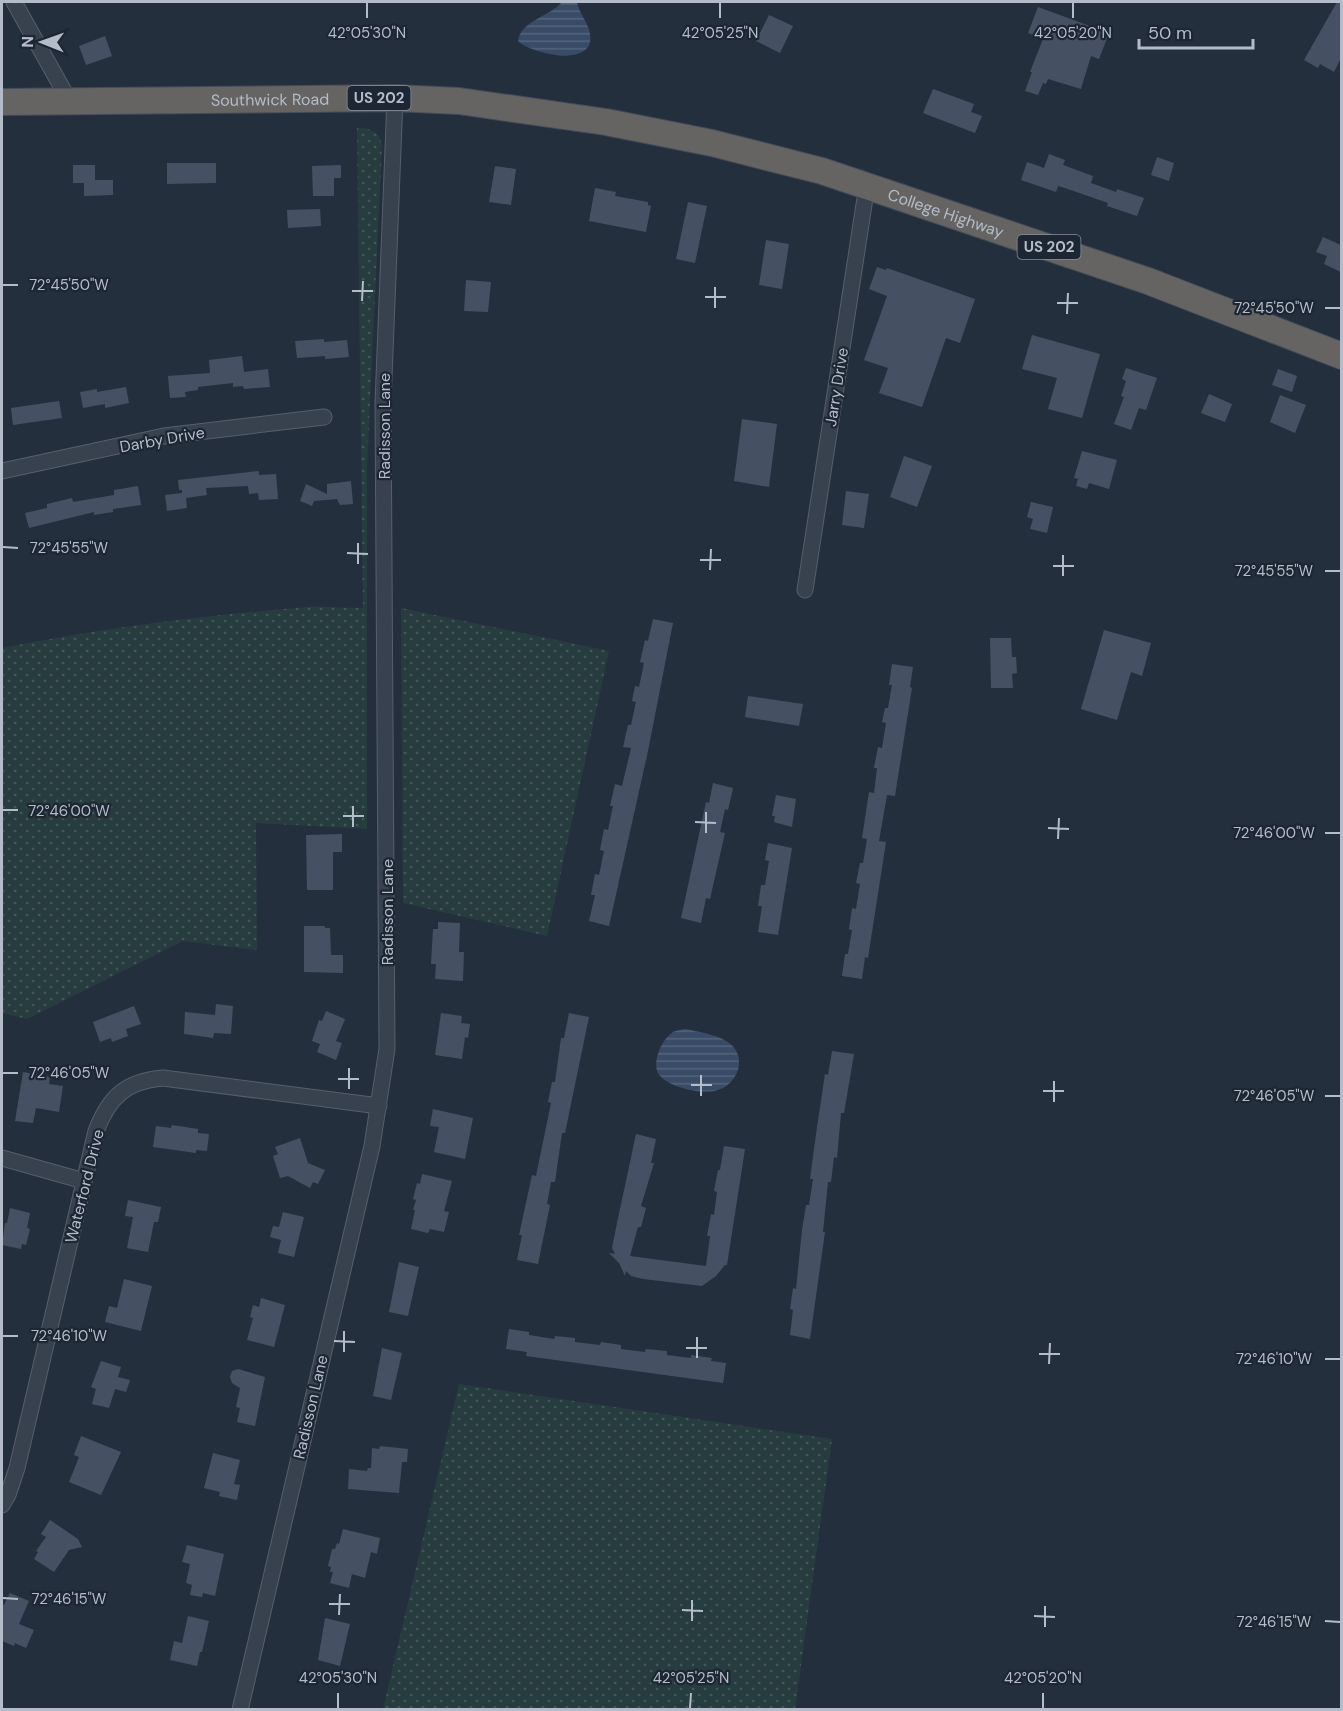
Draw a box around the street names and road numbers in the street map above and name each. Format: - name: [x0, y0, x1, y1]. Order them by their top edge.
- road number: US 202: [348, 86, 410, 110]
- street label: Southwick Road: [211, 89, 329, 111]
- street label: College Highway: [885, 184, 1007, 243]
- road number: US 202: [1018, 235, 1080, 259]
- street label: Jarry Drive: [820, 346, 853, 428]
- street label: Radisson Lane: [374, 373, 395, 479]
- street label: Darby Drive: [118, 422, 206, 457]
- street label: Radisson Lane: [377, 859, 398, 965]
- street label: Waterford Drive: [60, 1127, 109, 1245]
- street label: Radisson Lane: [288, 1353, 333, 1461]

